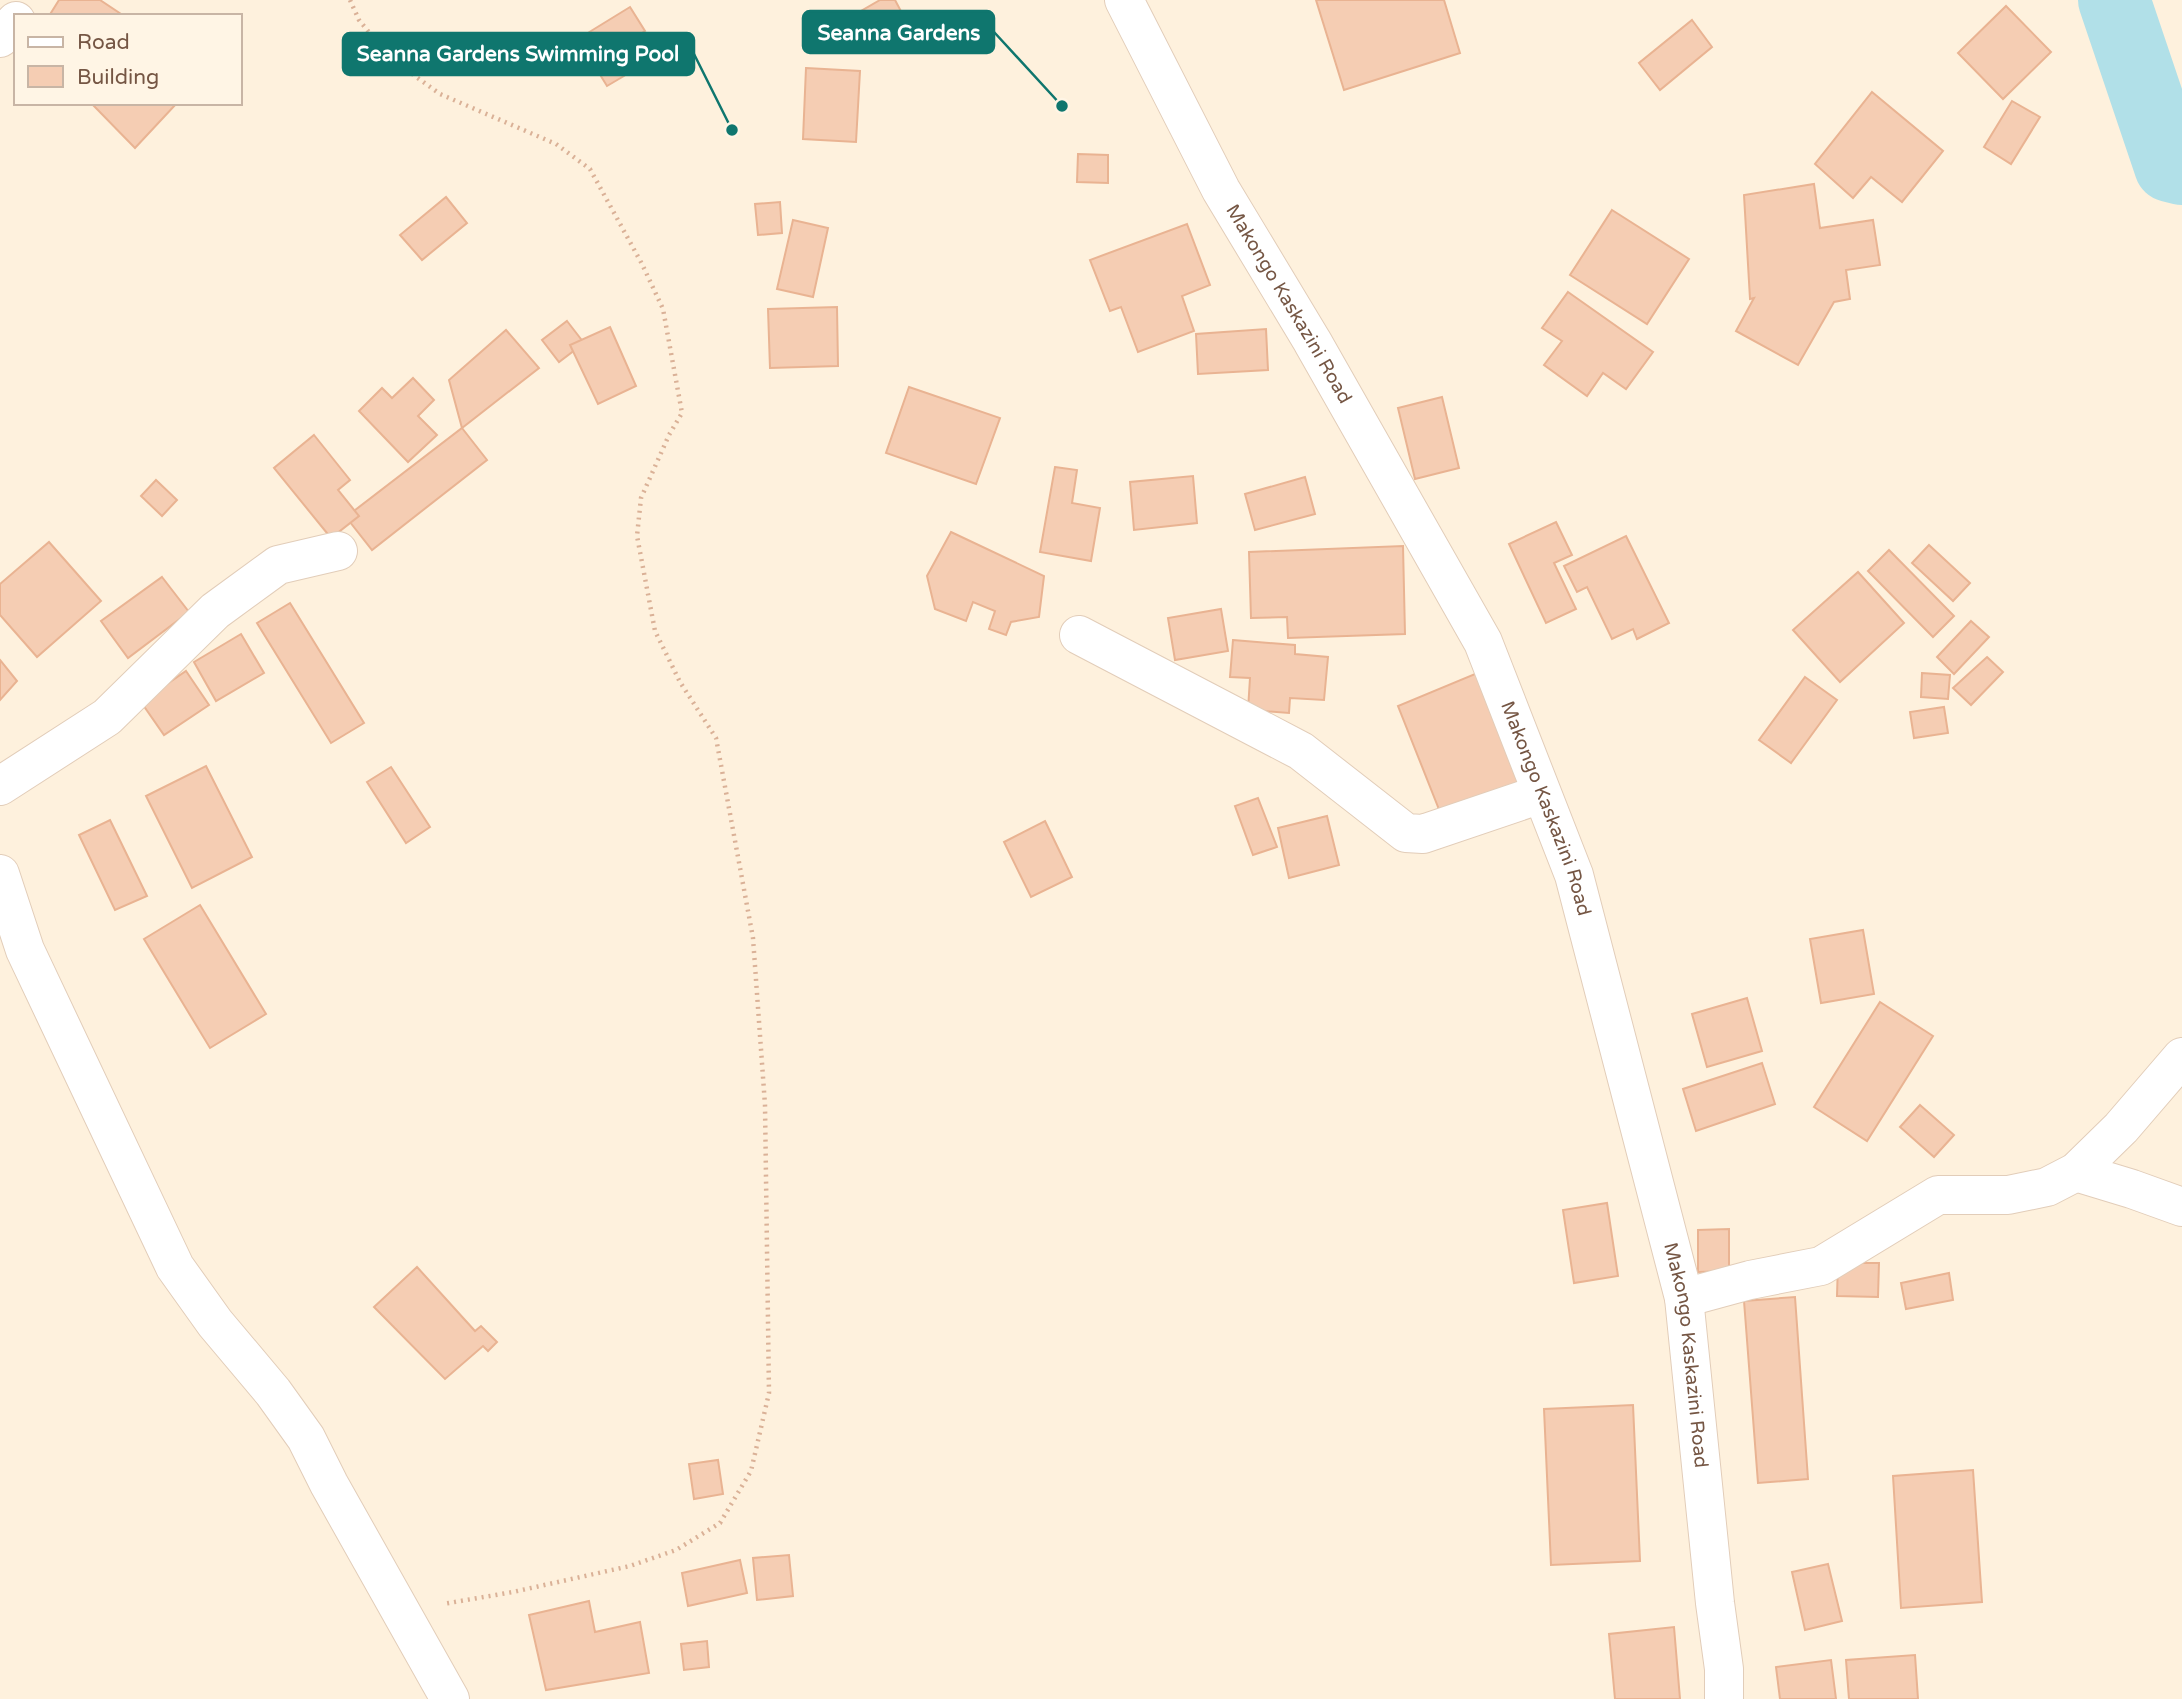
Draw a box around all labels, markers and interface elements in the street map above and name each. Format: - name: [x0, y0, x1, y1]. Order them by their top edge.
- callout: Seanna Gardens: [803, 11, 994, 53]
- legend: [14, 14, 242, 105]
- text: Seanna Gardens: [818, 21, 980, 46]
- text: Road: [77, 30, 130, 55]
- callout: Seanna Gardens Swimming Pool: [343, 33, 694, 75]
- text: Seanna Gardens Swimming Pool: [357, 42, 679, 67]
- text: Building: [77, 65, 159, 90]
- street label: Makongo Kaskazini Road: [1221, 201, 1356, 407]
- street label: Makongo Kaskazini Road: [1496, 698, 1595, 918]
- street label: Makongo Kaskazini Road: [1659, 1240, 1712, 1469]

